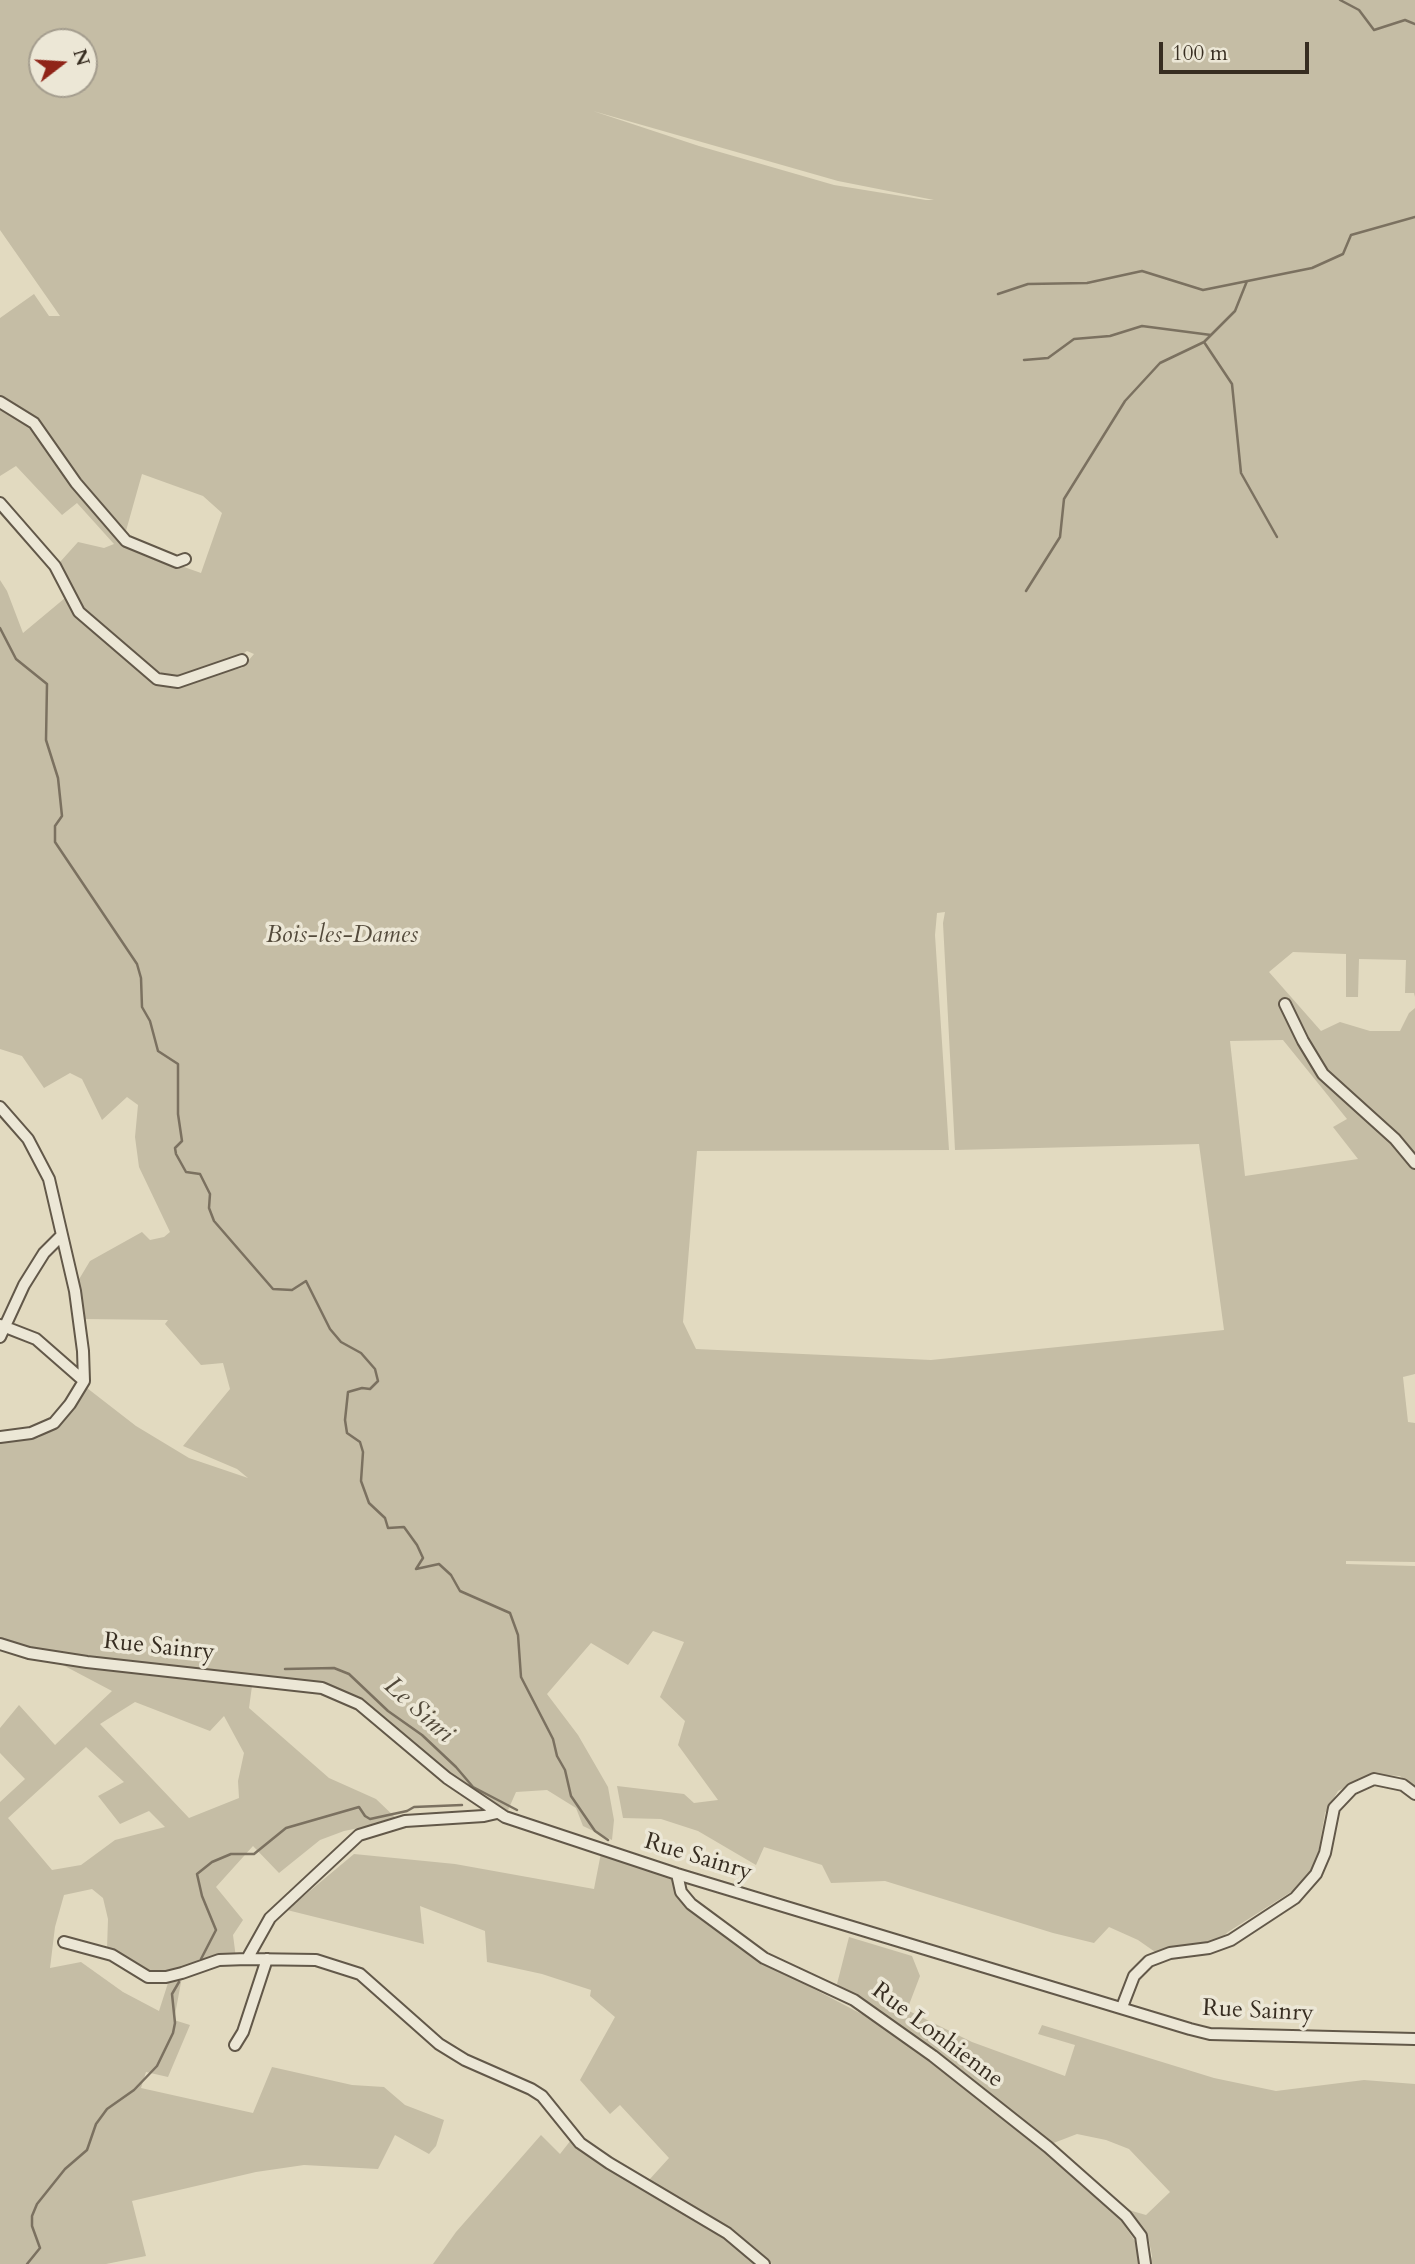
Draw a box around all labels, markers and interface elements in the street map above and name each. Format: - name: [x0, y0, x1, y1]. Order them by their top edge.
- north arrow: [28, 28, 98, 98]
- scale bar: [1163, 28, 1314, 72]
- text: 100 m: [1172, 39, 1228, 68]
- text: N: [66, 46, 96, 69]
- park label: Bois-les-Dames: [266, 922, 418, 950]
- street label: Rue Sainry: [102, 1628, 216, 1668]
- water label: Le Sinri: [377, 1672, 459, 1750]
- street label: Rue Sainry: [641, 1828, 755, 1888]
- street label: Rue Lonhienne: [866, 1977, 1008, 2095]
- street label: Rue Sainry: [1202, 1995, 1314, 2029]

